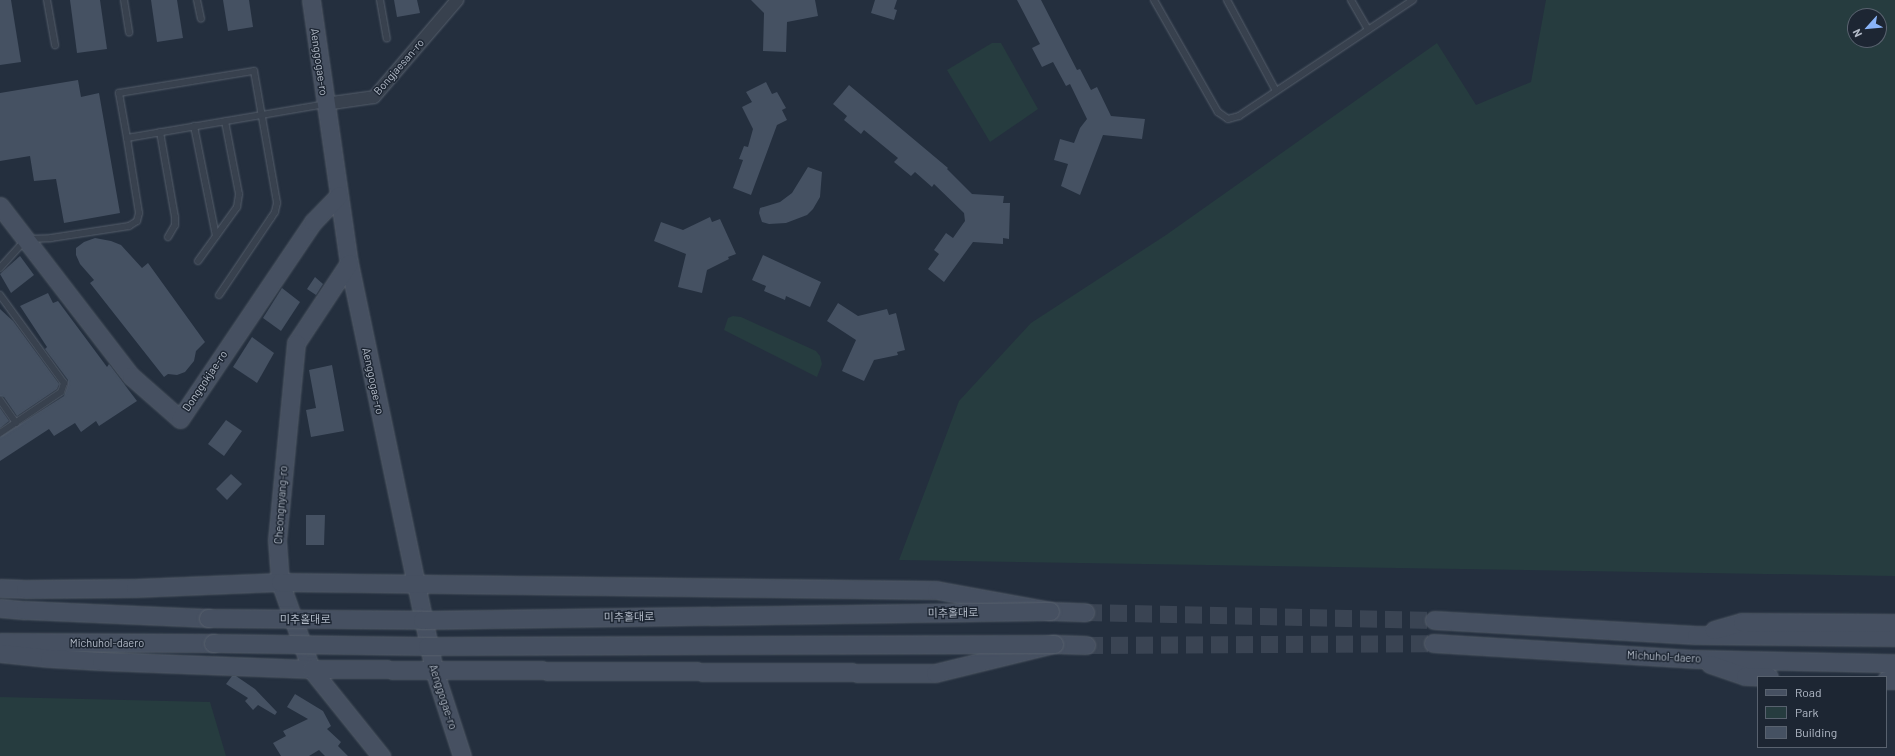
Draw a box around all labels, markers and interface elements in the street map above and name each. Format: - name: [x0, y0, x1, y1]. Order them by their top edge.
- north arrow: [1847, 8, 1887, 48]
- text: N: [1849, 27, 1864, 39]
- street label: Aenggogae-ro: [308, 28, 330, 96]
- street label: Bongjaesan-ro: [371, 36, 427, 98]
- street label: Aenggogae-ro: [360, 346, 386, 416]
- street label: Donggokjae-ro: [180, 348, 230, 414]
- street label: Cheongnyang-ro: [272, 465, 290, 545]
- street label: 미추홀대로: [928, 606, 978, 620]
- street label: 미추홀대로: [604, 610, 654, 624]
- street label: 미추홀대로: [280, 612, 330, 626]
- street label: Michuhol-daero: [70, 636, 144, 650]
- street label: Michuhol-daero: [1627, 648, 1701, 666]
- street label: Aenggogae-ro: [426, 663, 460, 731]
- legend: [1757, 676, 1887, 748]
- text: Road: [1795, 685, 1822, 699]
- text: Park: [1795, 705, 1819, 719]
- text: Building: [1795, 725, 1837, 739]

